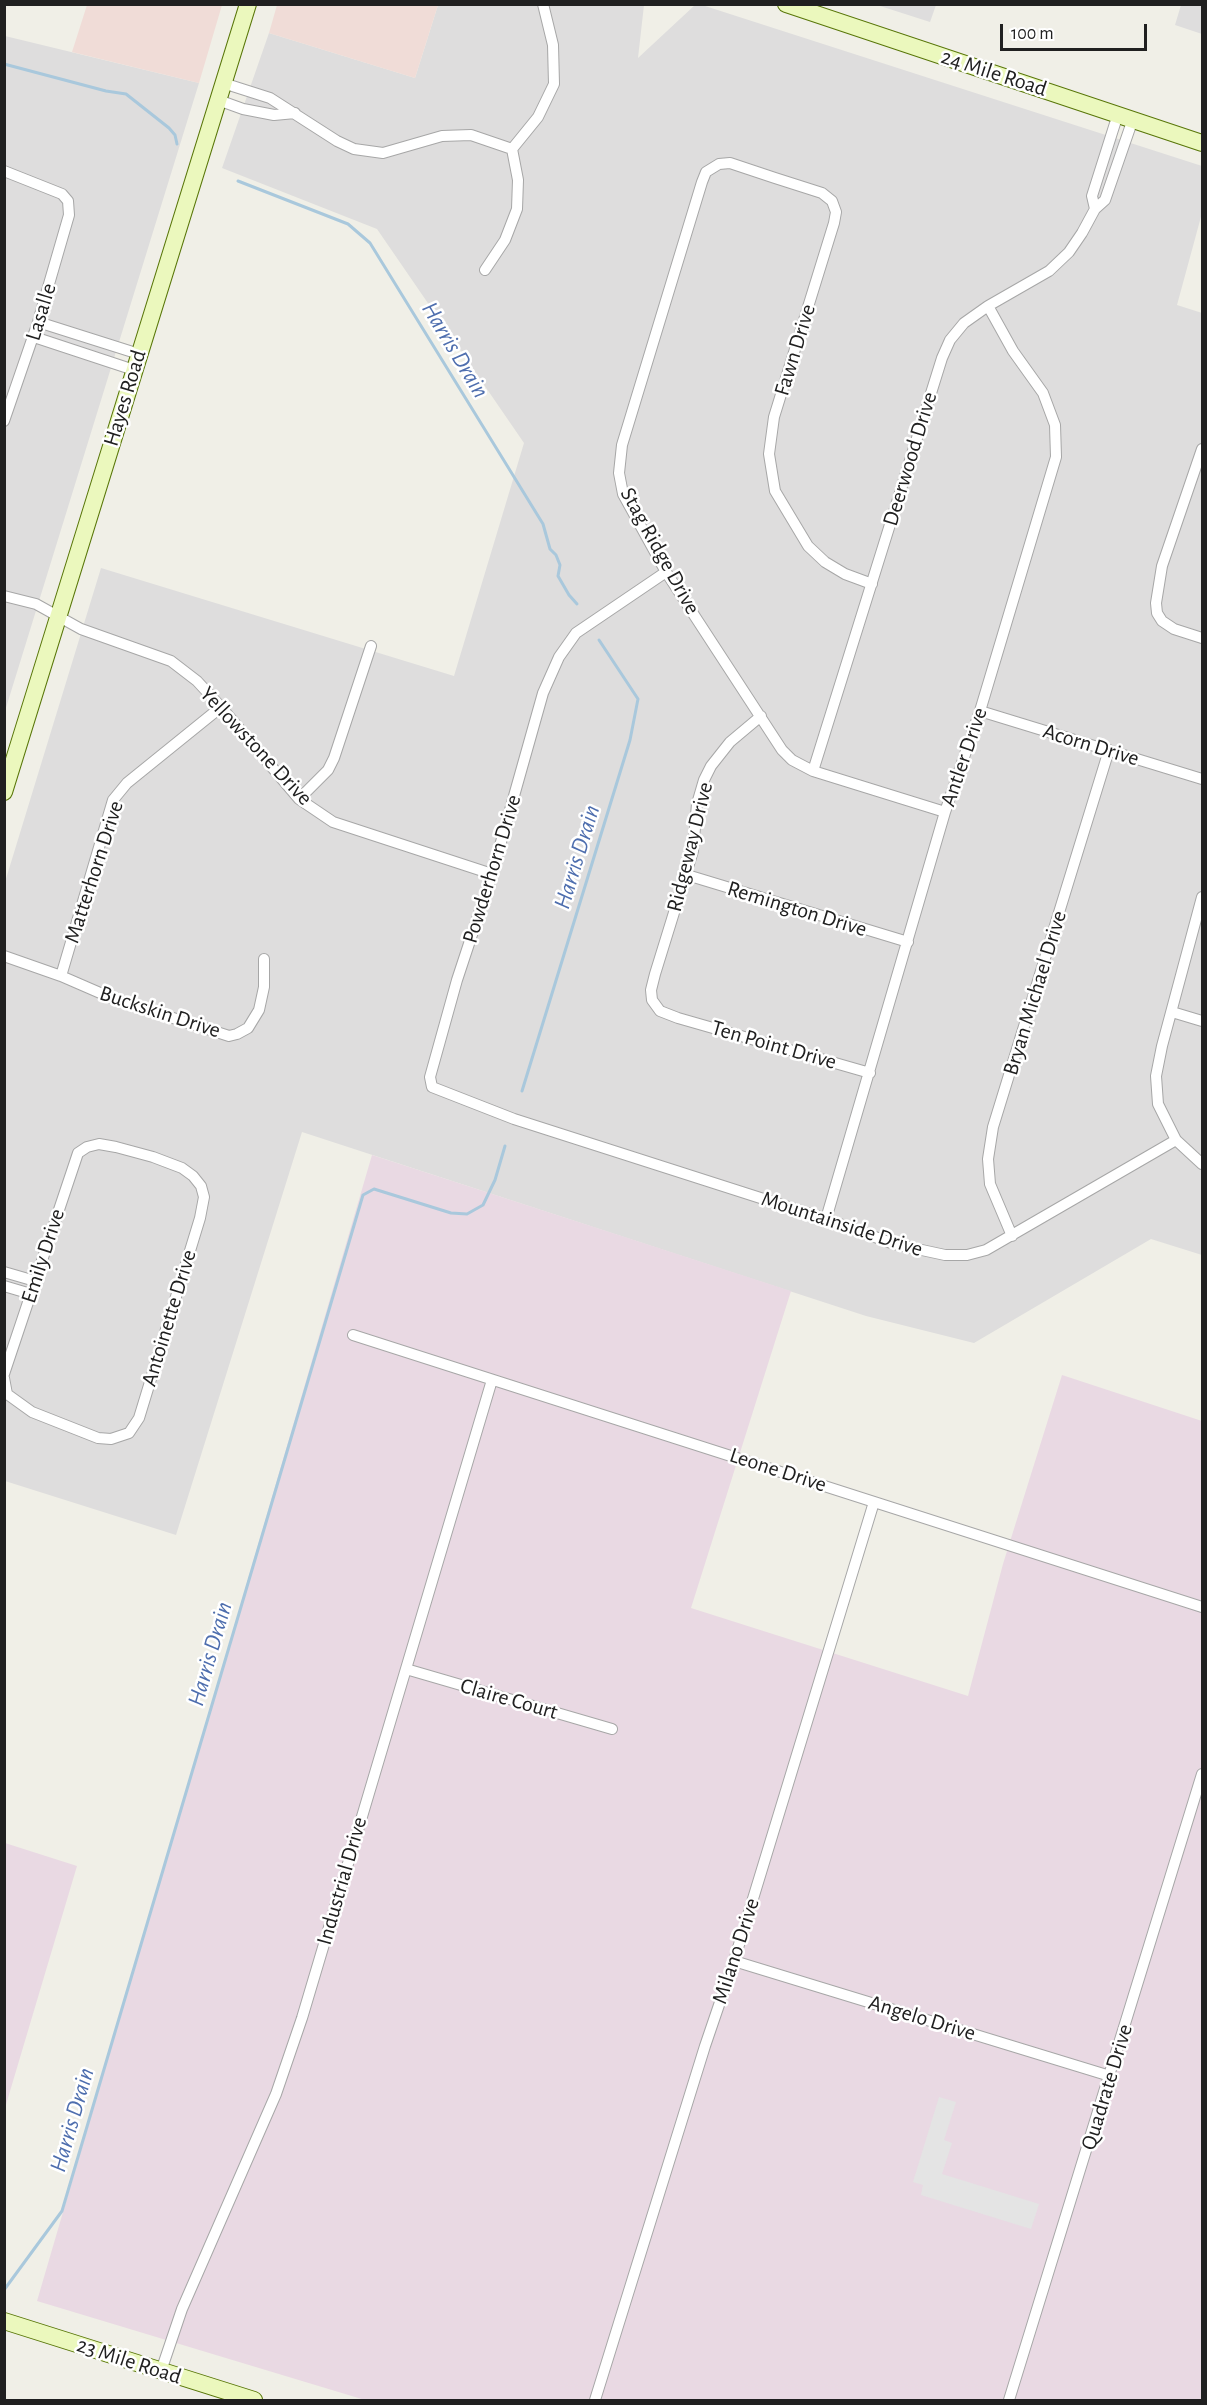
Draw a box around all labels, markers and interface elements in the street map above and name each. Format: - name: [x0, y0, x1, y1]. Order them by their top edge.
- scale bar: [1003, 12, 1150, 50]
- text: 100 m: [1011, 25, 1054, 43]
- street label: 24 Mile Road: [938, 43, 1050, 103]
- street label: Lasalle: [20, 280, 62, 344]
- water label: Harris Drain: [415, 297, 495, 403]
- street label: Fawn Drive: [769, 301, 821, 399]
- street label: Hayes Road: [98, 347, 152, 449]
- street label: Deerwood Drive: [877, 389, 943, 529]
- street label: Stag Ridge Drive: [614, 483, 706, 619]
- street label: Yellowstone Drive: [194, 681, 318, 811]
- street label: Antler Drive: [935, 704, 993, 810]
- street label: Acorn Drive: [1040, 718, 1142, 772]
- street label: Ridgeway Drive: [661, 779, 719, 915]
- street label: Powderhorn Drive: [457, 791, 527, 947]
- street label: Matterhorn Drive: [59, 797, 129, 947]
- water label: Harris Drain: [548, 801, 606, 913]
- street label: Remington Drive: [724, 875, 870, 943]
- street label: Bryan Michael Drive: [997, 908, 1073, 1078]
- street label: Buckskin Drive: [96, 980, 224, 1044]
- street label: Ten Point Drive: [708, 1015, 840, 1075]
- street label: Mountainside Drive: [758, 1185, 926, 1263]
- street label: Emily Drive: [15, 1206, 71, 1306]
- street label: Antoinette Drive: [136, 1247, 202, 1389]
- street label: Leone Drive: [726, 1442, 830, 1498]
- water label: Harris Drain: [181, 1598, 239, 1710]
- street label: Claire Court: [457, 1673, 561, 1725]
- street label: Industrial Drive: [311, 1814, 373, 1948]
- street label: Milano Drive: [707, 1895, 765, 2007]
- street label: Angelo Drive: [865, 1989, 979, 2047]
- street label: Quadrate Drive: [1075, 2021, 1139, 2153]
- water label: Harris Drain: [43, 2064, 101, 2176]
- street label: 23 Mile Road: [73, 2332, 185, 2390]

